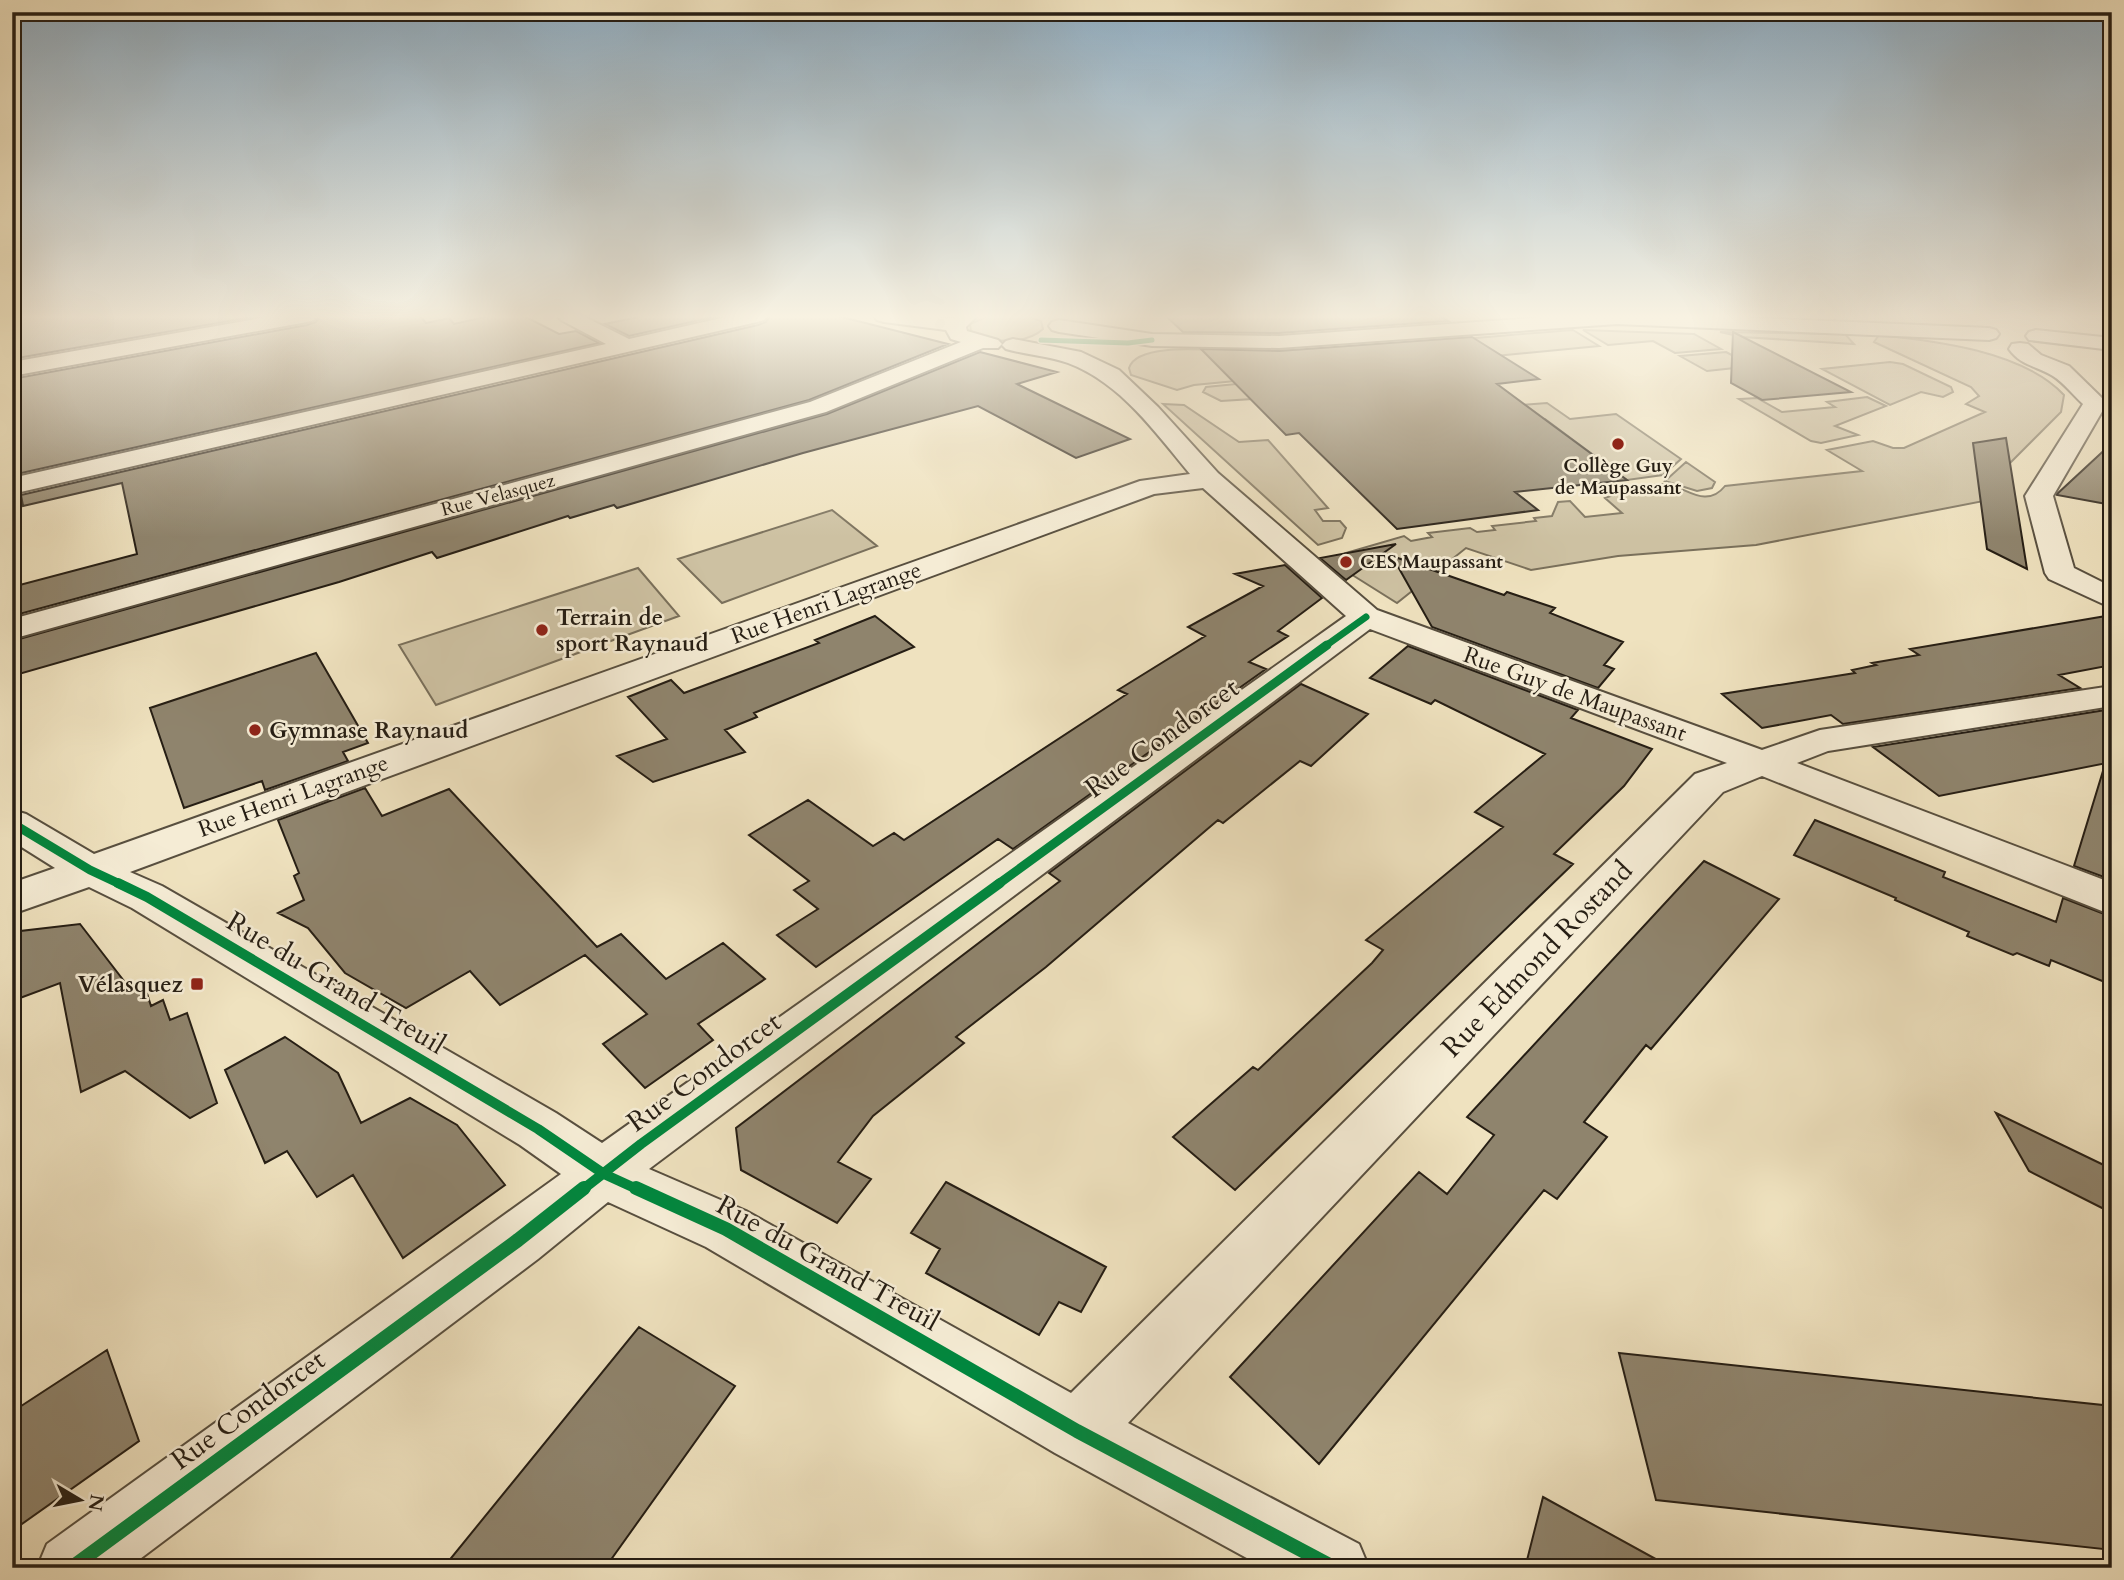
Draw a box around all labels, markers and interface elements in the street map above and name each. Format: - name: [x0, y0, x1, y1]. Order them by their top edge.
- marker: Collège Guy de Maupassant: [1610, 436, 1626, 452]
- place label: Collège Guy de Maupassant: [1555, 453, 1681, 501]
- street label: Rue Velasquez: [438, 467, 558, 523]
- place label: CES Maupassant: [1360, 549, 1503, 575]
- street label: Rue Henri Lagrange: [727, 554, 925, 652]
- marker: CES Maupassant: [1338, 554, 1354, 570]
- place label: Terrain de sport Raynaud: [556, 602, 709, 659]
- marker: Terrain de sport Raynaud: [534, 622, 550, 638]
- street label: Rue Guy de Maupassant: [1459, 639, 1691, 749]
- street label: Rue Condorcet: [1077, 669, 1247, 807]
- place label: Gymnase Raynaud: [269, 715, 468, 746]
- marker: Gymnase Raynaud: [247, 722, 263, 738]
- street label: Rue Henri Lagrange: [194, 747, 392, 845]
- street label: Rue Edmond Rostand: [1433, 852, 1641, 1066]
- street label: Rue du Grand Treuil: [219, 902, 453, 1064]
- place label: Vélasquez: [78, 969, 183, 1000]
- marker: Vélasquez: [189, 976, 205, 992]
- street label: Rue Condorcet: [619, 1003, 789, 1141]
- street label: Rue du Grand Treuil: [710, 1186, 946, 1340]
- street label: Rue Condorcet: [163, 1341, 333, 1479]
- north arrow: [46, 1464, 116, 1534]
- text: N: [81, 1492, 110, 1514]

